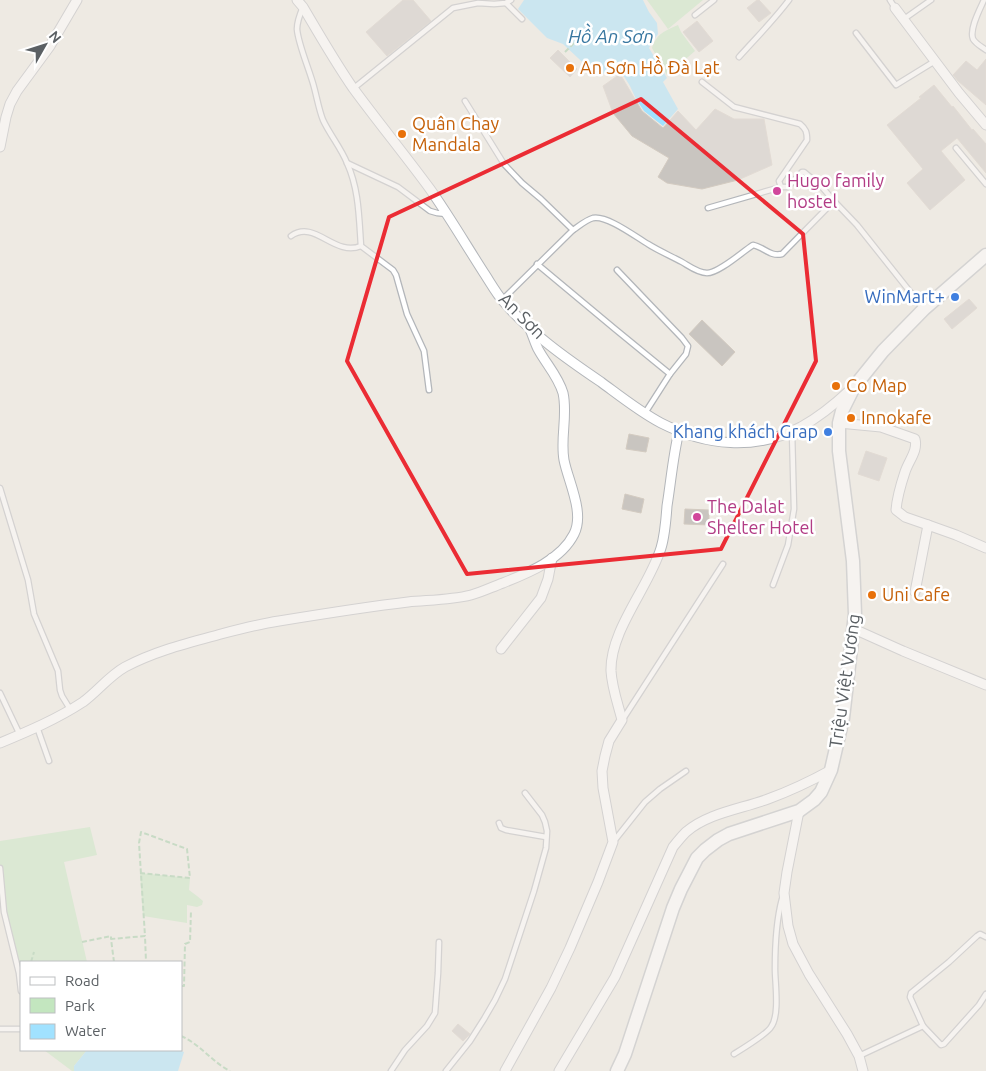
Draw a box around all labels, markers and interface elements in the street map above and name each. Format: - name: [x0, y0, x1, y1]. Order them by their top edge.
- north arrow: [20, 20, 70, 70]
- water label: Hồ An Sơn: [568, 23, 654, 47]
- text: N: [46, 28, 65, 46]
- place label: An Sơn Hồ Đà Lạt: [580, 55, 720, 77]
- marker: An Sơn Hồ Đà Lạt: [564, 62, 576, 74]
- place label: Quân Chay Mandala: [412, 113, 499, 154]
- marker: Quân Chay Mandala: [396, 128, 408, 140]
- place label: Hugo family hostel: [787, 170, 885, 211]
- marker: Hugo family hostel: [771, 185, 783, 197]
- place label: WinMart+: [864, 286, 945, 306]
- street label: An Sơn: [496, 288, 550, 342]
- marker: WinMart+: [949, 291, 961, 303]
- place label: Co Map: [846, 375, 907, 395]
- marker: Co Map: [830, 380, 842, 392]
- place label: Innokafe: [861, 407, 932, 427]
- marker: Innokafe: [845, 412, 857, 424]
- place label: Khang khách Grap: [673, 421, 818, 441]
- marker: Khang khách Grap: [822, 426, 834, 438]
- place label: The Dalat Shelter Hotel: [707, 496, 814, 537]
- marker: The Dalat Shelter Hotel: [691, 511, 703, 523]
- place label: Uni Cafe: [882, 584, 950, 604]
- marker: Uni Cafe: [866, 589, 878, 601]
- street label: Triệu Việt Vương: [825, 612, 863, 749]
- legend: [20, 961, 182, 1051]
- text: Road: [65, 972, 100, 989]
- text: Park: [65, 997, 95, 1014]
- text: Water: [65, 1022, 106, 1039]

